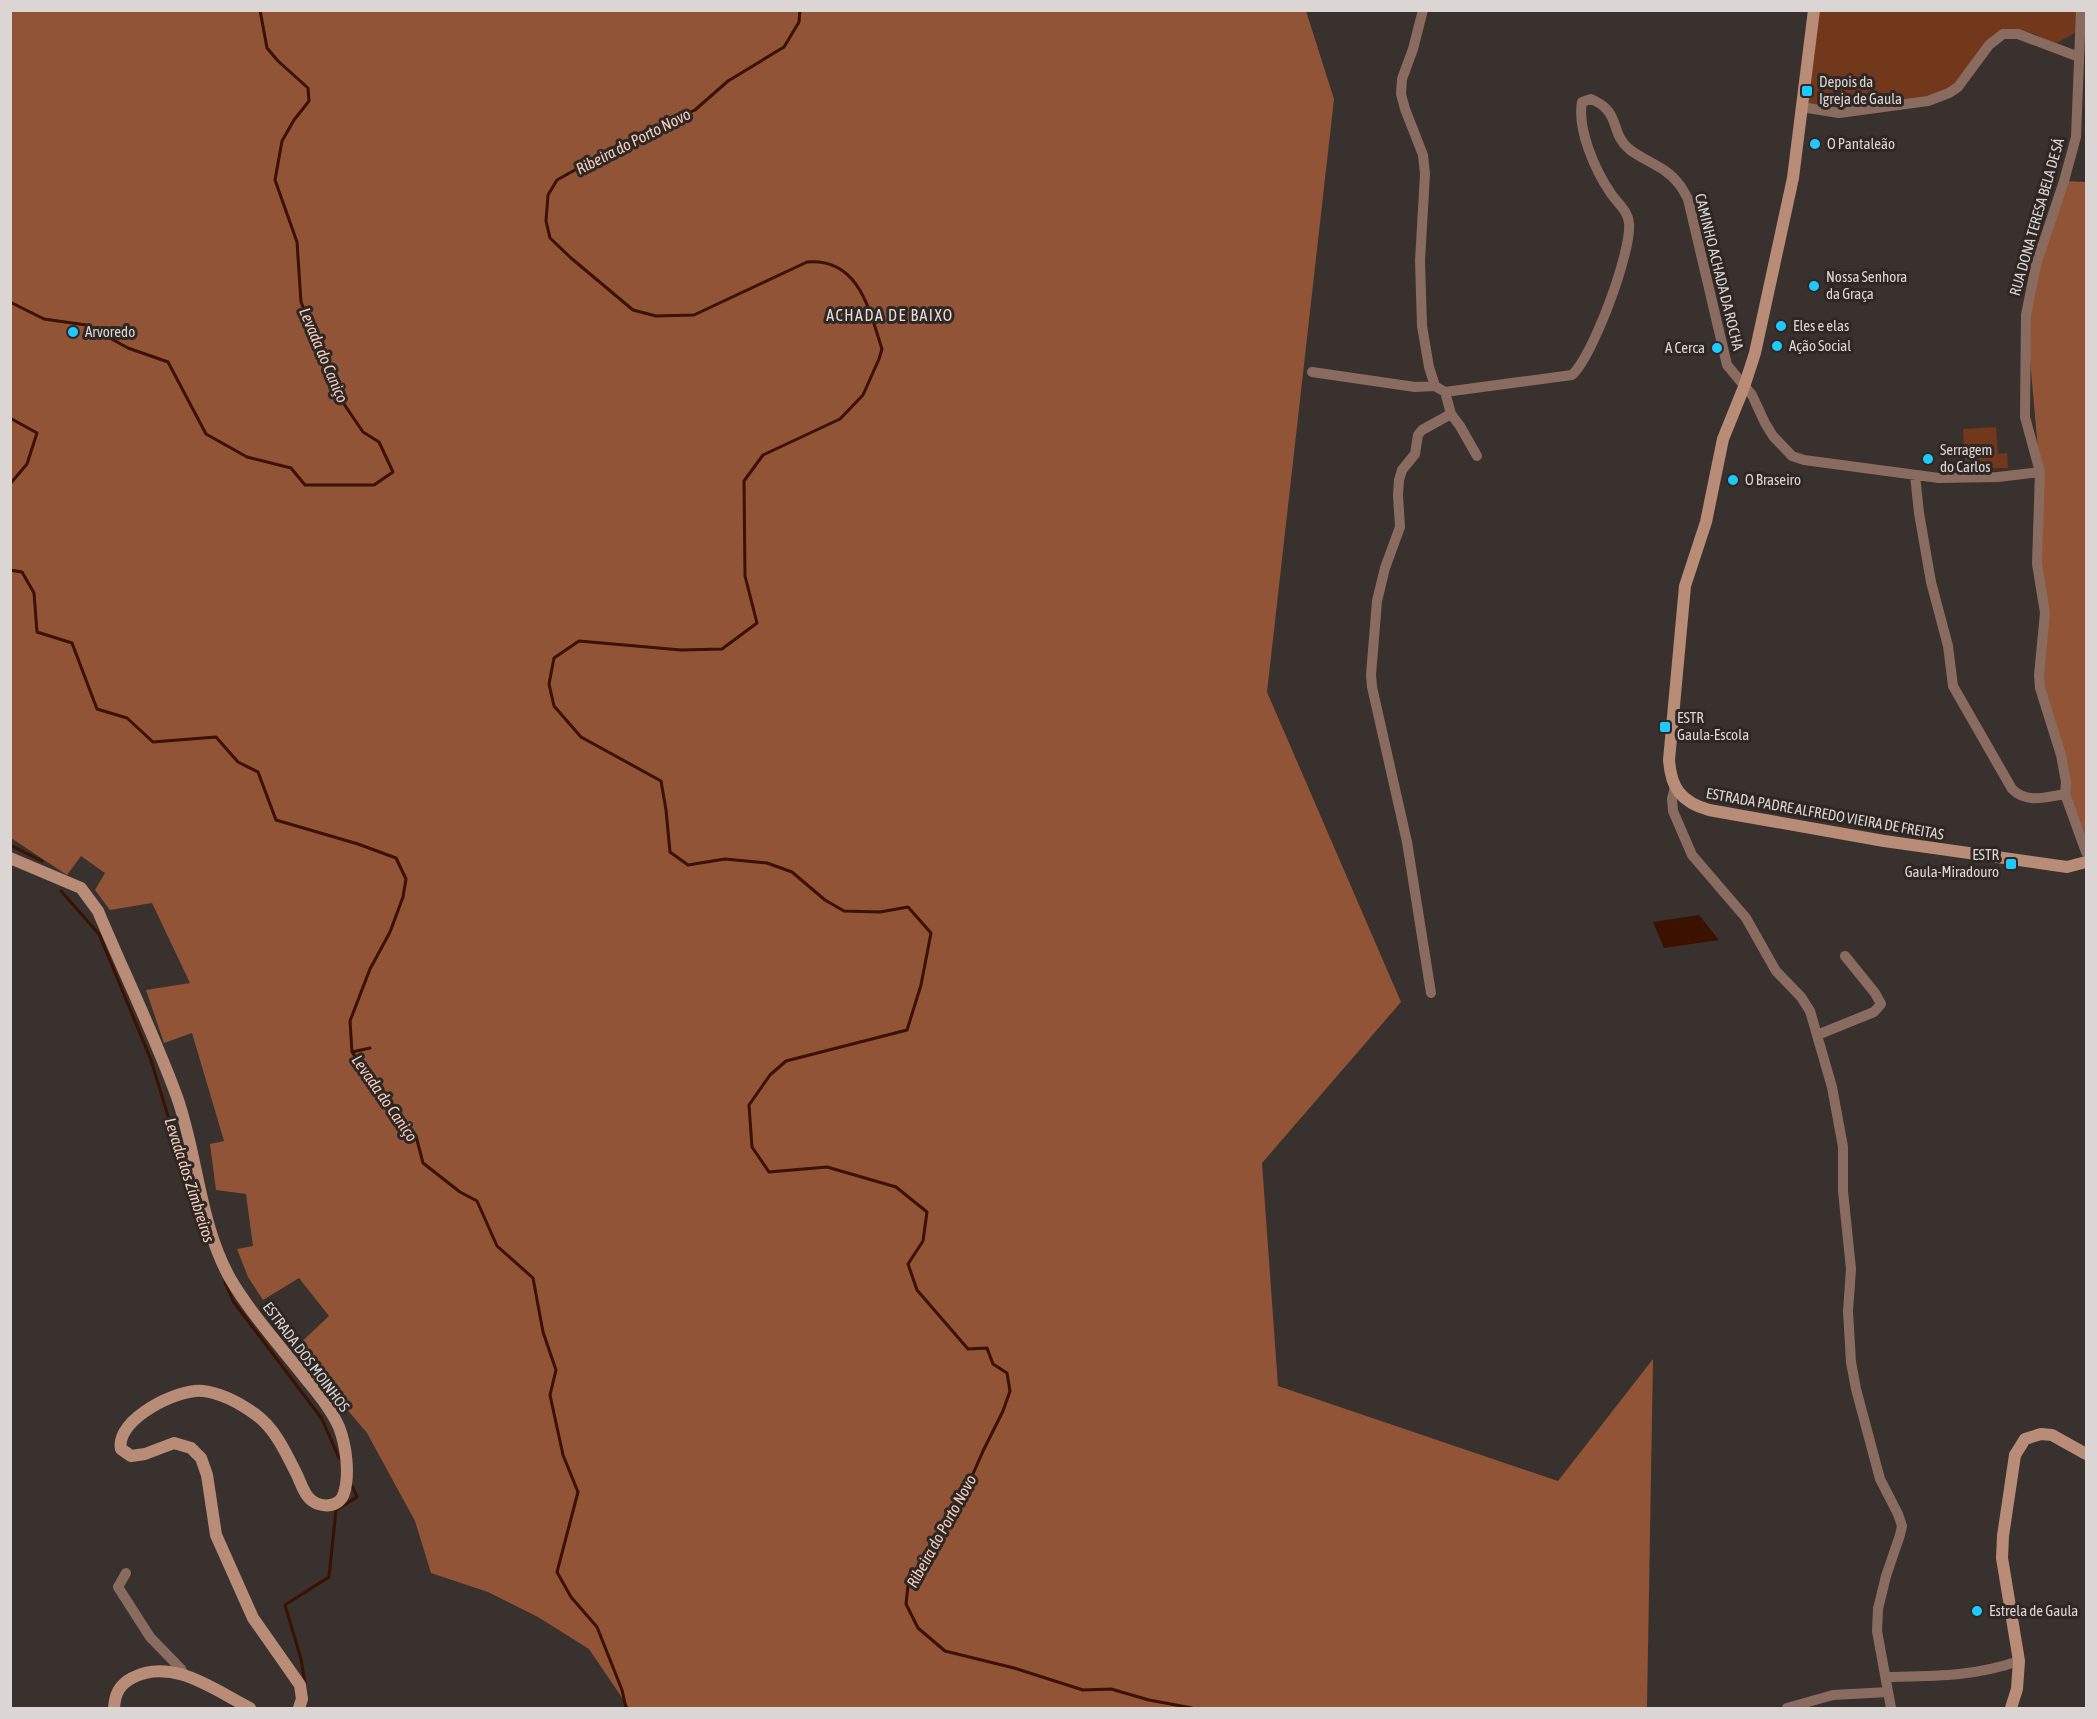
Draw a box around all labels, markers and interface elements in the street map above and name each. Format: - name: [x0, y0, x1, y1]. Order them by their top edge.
- place label: Depois da Igreja de Gaula: [1819, 73, 1902, 107]
- marker: Depois da Igreja de Gaula: [1800, 84, 1814, 98]
- water label: Ribeira do Porto Novo: [573, 104, 693, 178]
- place label: O Pantaleão: [1827, 135, 1895, 152]
- street label: RUA DONA TERESA BELA DE SÁ: [2006, 136, 2067, 298]
- marker: O Pantaleão: [1808, 137, 1822, 151]
- street label: CAMINHO ACHADA DA ROCHA: [1692, 192, 1747, 353]
- place label: Nossa Senhora da Graça: [1826, 268, 1907, 302]
- marker: Nossa Senhora da Graça: [1807, 279, 1821, 293]
- water label: Levada do Caniço: [295, 305, 352, 405]
- district label: ACHADA DE BAIXO: [826, 306, 954, 324]
- place label: Eles e elas: [1793, 317, 1849, 334]
- marker: Eles e elas: [1774, 319, 1788, 333]
- place label: Arvoredo: [85, 323, 135, 340]
- marker: Arvoredo: [66, 325, 80, 339]
- place label: Ação Social: [1789, 337, 1851, 354]
- place label: A Cerca: [1665, 339, 1705, 356]
- marker: Ação Social: [1770, 339, 1784, 353]
- marker: A Cerca: [1710, 341, 1724, 355]
- place label: Serragem do Carlos: [1940, 441, 1992, 475]
- marker: Serragem do Carlos: [1921, 452, 1935, 466]
- place label: O Braseiro: [1745, 471, 1801, 488]
- marker: O Braseiro: [1726, 473, 1740, 487]
- place label: ESTR Gaula-Escola: [1677, 709, 1749, 743]
- marker: ESTR Gaula-Escola: [1658, 720, 1672, 734]
- street label: ESTRADA PADRE ALFREDO VIEIRA DE FREITAS: [1705, 784, 1945, 843]
- place label: ESTR Gaula-Miradouro: [1905, 846, 1999, 880]
- marker: ESTR Gaula-Miradouro: [2004, 857, 2018, 871]
- water label: Levada do Caniço: [348, 1051, 421, 1145]
- water label: Levada dos Zimbreiros: [161, 1115, 219, 1245]
- street label: ESTRADA DOS MOINHOS: [260, 1299, 353, 1415]
- water label: Ribeira do Porto Novo: [903, 1472, 979, 1590]
- place label: Estrela de Gaula: [1989, 1602, 2078, 1619]
- marker: Estrela de Gaula: [1970, 1604, 1984, 1618]

